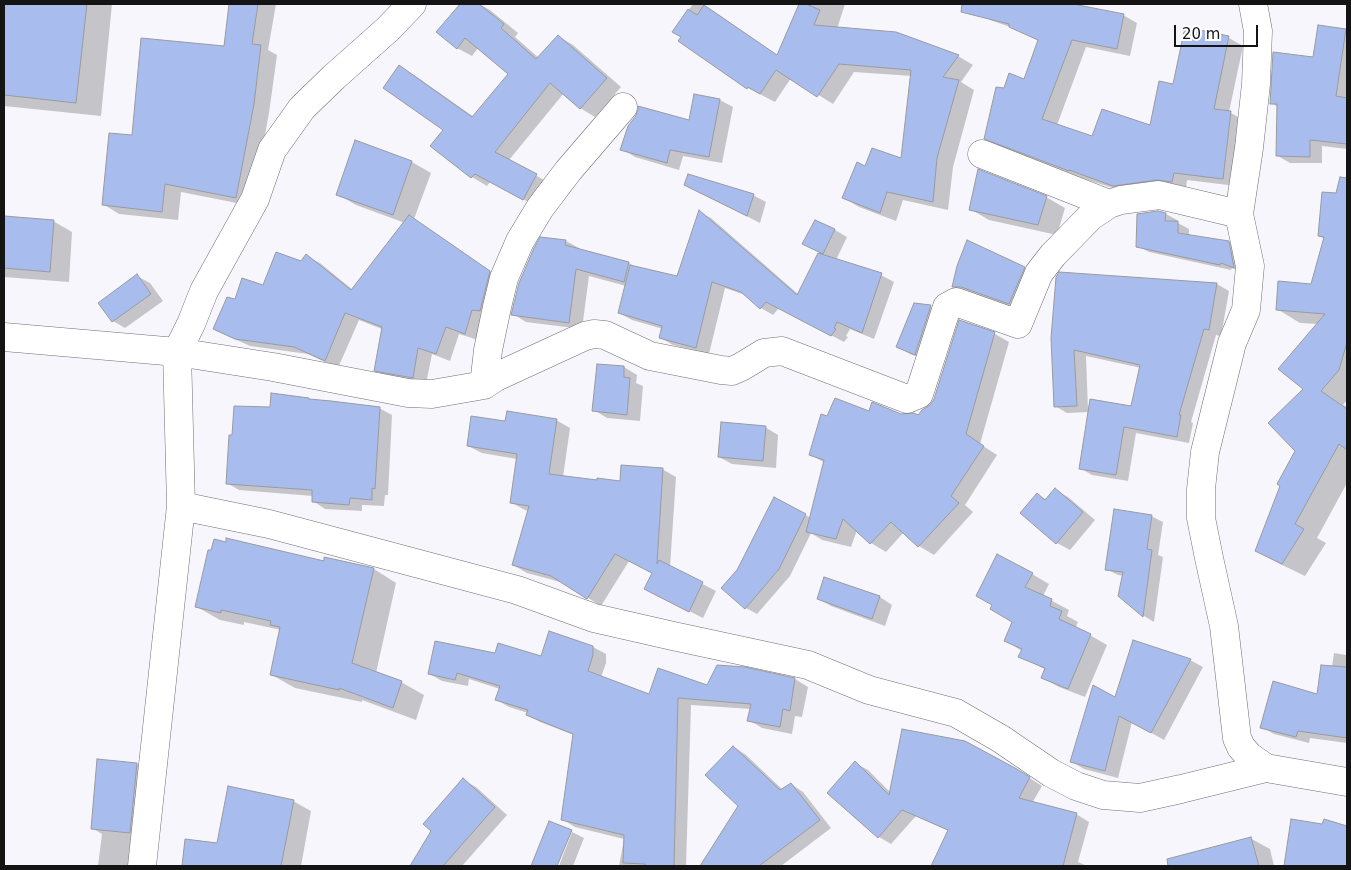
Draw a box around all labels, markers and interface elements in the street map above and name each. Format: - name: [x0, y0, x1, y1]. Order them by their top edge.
- scale bar: [1176, 15, 1260, 47]
- text: 20 m: [1182, 25, 1220, 43]

